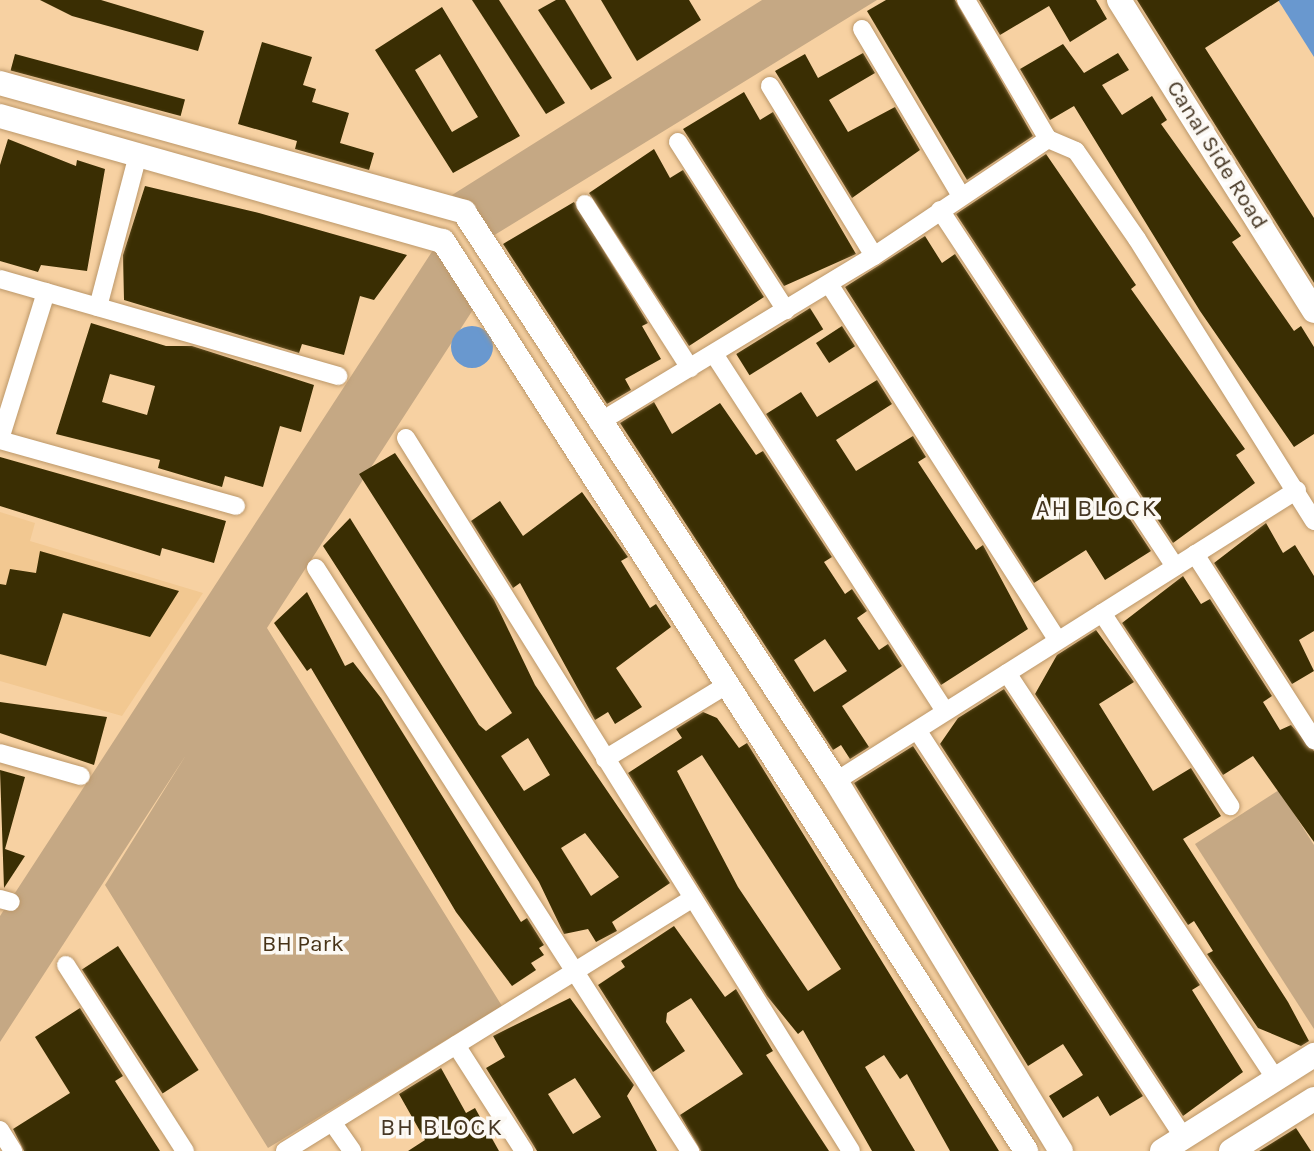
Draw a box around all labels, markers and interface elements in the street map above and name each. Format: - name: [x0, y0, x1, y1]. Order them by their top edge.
- street label: Canal Side Road: [1160, 76, 1274, 234]
- district label: AH BLOCK: [1037, 495, 1157, 523]
- park label: BH Park: [262, 930, 344, 958]
- district label: BH BLOCK: [381, 1114, 503, 1142]

